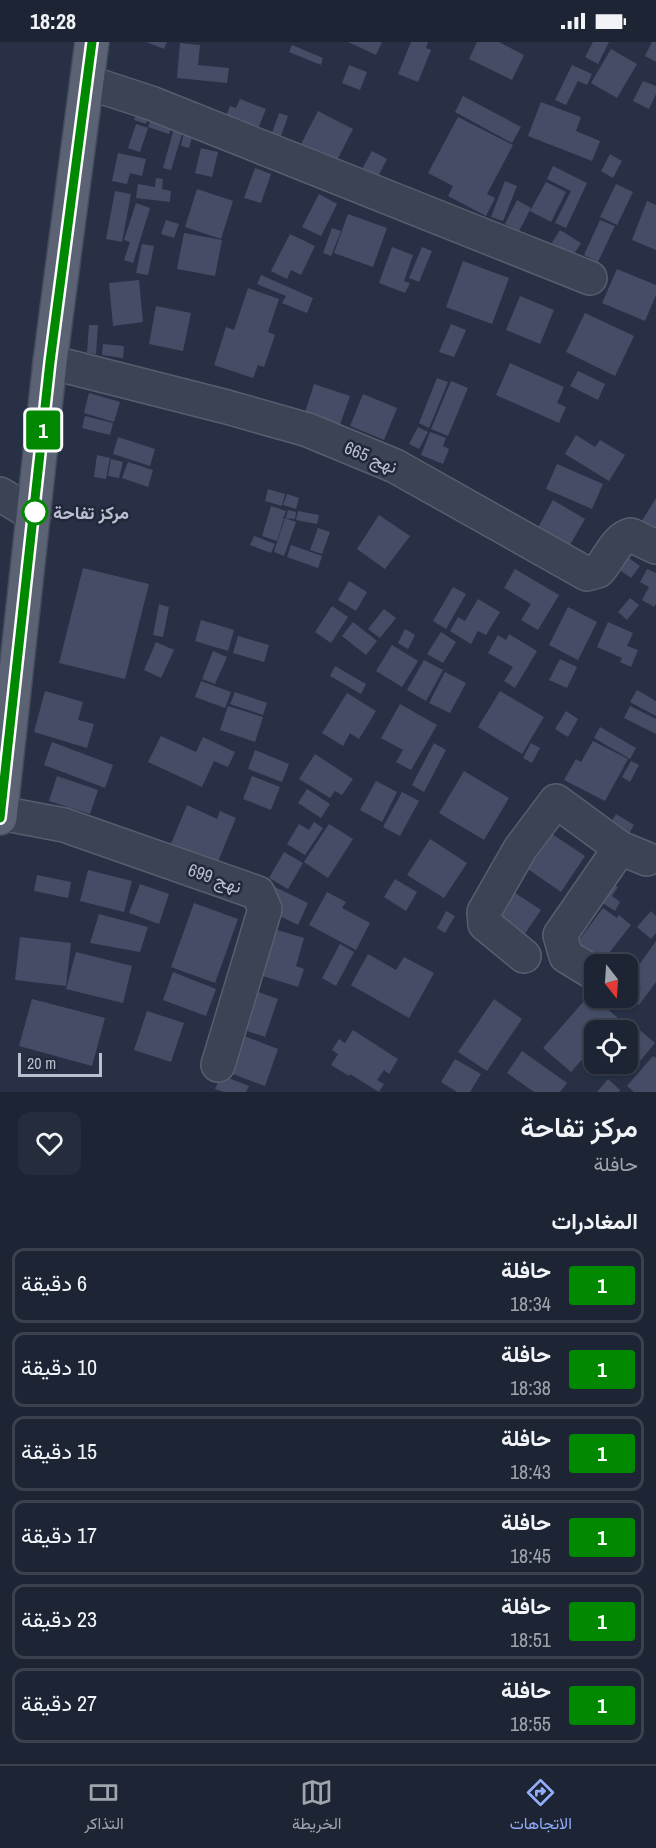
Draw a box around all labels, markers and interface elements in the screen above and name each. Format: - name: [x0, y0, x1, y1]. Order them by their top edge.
- text: 18:28: [30, 6, 76, 36]
- line badge: 1: [24, 410, 63, 450]
- text: 1: [38, 416, 48, 445]
- street label: نهج 665: [341, 435, 401, 479]
- marker: مركز تفاحة: [22, 499, 48, 525]
- place label: مركز تفاحة: [53, 500, 129, 525]
- street label: نهج 699: [185, 857, 245, 899]
- north arrow: [584, 954, 638, 1008]
- map controls: [584, 954, 638, 1074]
- button: locate: [584, 1020, 638, 1074]
- scale bar: [18, 1050, 102, 1078]
- text: 20 m: [27, 1052, 56, 1074]
- text: مركز تفاحة: [520, 1108, 638, 1146]
- button: heart: [18, 1112, 81, 1175]
- text: حافلة: [593, 1150, 638, 1177]
- text: المغادرات: [552, 1206, 638, 1236]
- text: حافلة: [501, 1255, 551, 1285]
- text: 6 دقيقة: [21, 1268, 87, 1298]
- text: 1: [597, 1271, 607, 1300]
- text: 18:34: [510, 1290, 551, 1317]
- text: حافلة: [501, 1339, 551, 1369]
- text: 10 دقيقة: [21, 1352, 97, 1382]
- text: 1: [597, 1355, 607, 1384]
- text: 18:38: [510, 1374, 551, 1401]
- text: حافلة: [501, 1423, 551, 1453]
- text: 15 دقيقة: [21, 1436, 97, 1466]
- text: 1: [597, 1439, 607, 1468]
- text: 18:43: [510, 1458, 551, 1485]
- text: حافلة: [501, 1507, 551, 1537]
- text: 17 دقيقة: [21, 1520, 97, 1550]
- text: 1: [597, 1523, 607, 1552]
- text: 18:45: [510, 1542, 551, 1569]
- text: حافلة: [501, 1591, 551, 1621]
- text: 23 دقيقة: [21, 1604, 97, 1634]
- text: 1: [597, 1607, 607, 1636]
- text: 18:51: [510, 1626, 551, 1653]
- text: حافلة: [501, 1675, 551, 1705]
- text: 27 دقيقة: [21, 1688, 97, 1718]
- text: 1: [597, 1691, 607, 1720]
- text: 18:55: [510, 1710, 551, 1737]
- tab: التذاكر: [84, 1776, 124, 1838]
- tab: الخريطة: [292, 1776, 341, 1838]
- tab: الاتجاهات: [510, 1776, 572, 1838]

